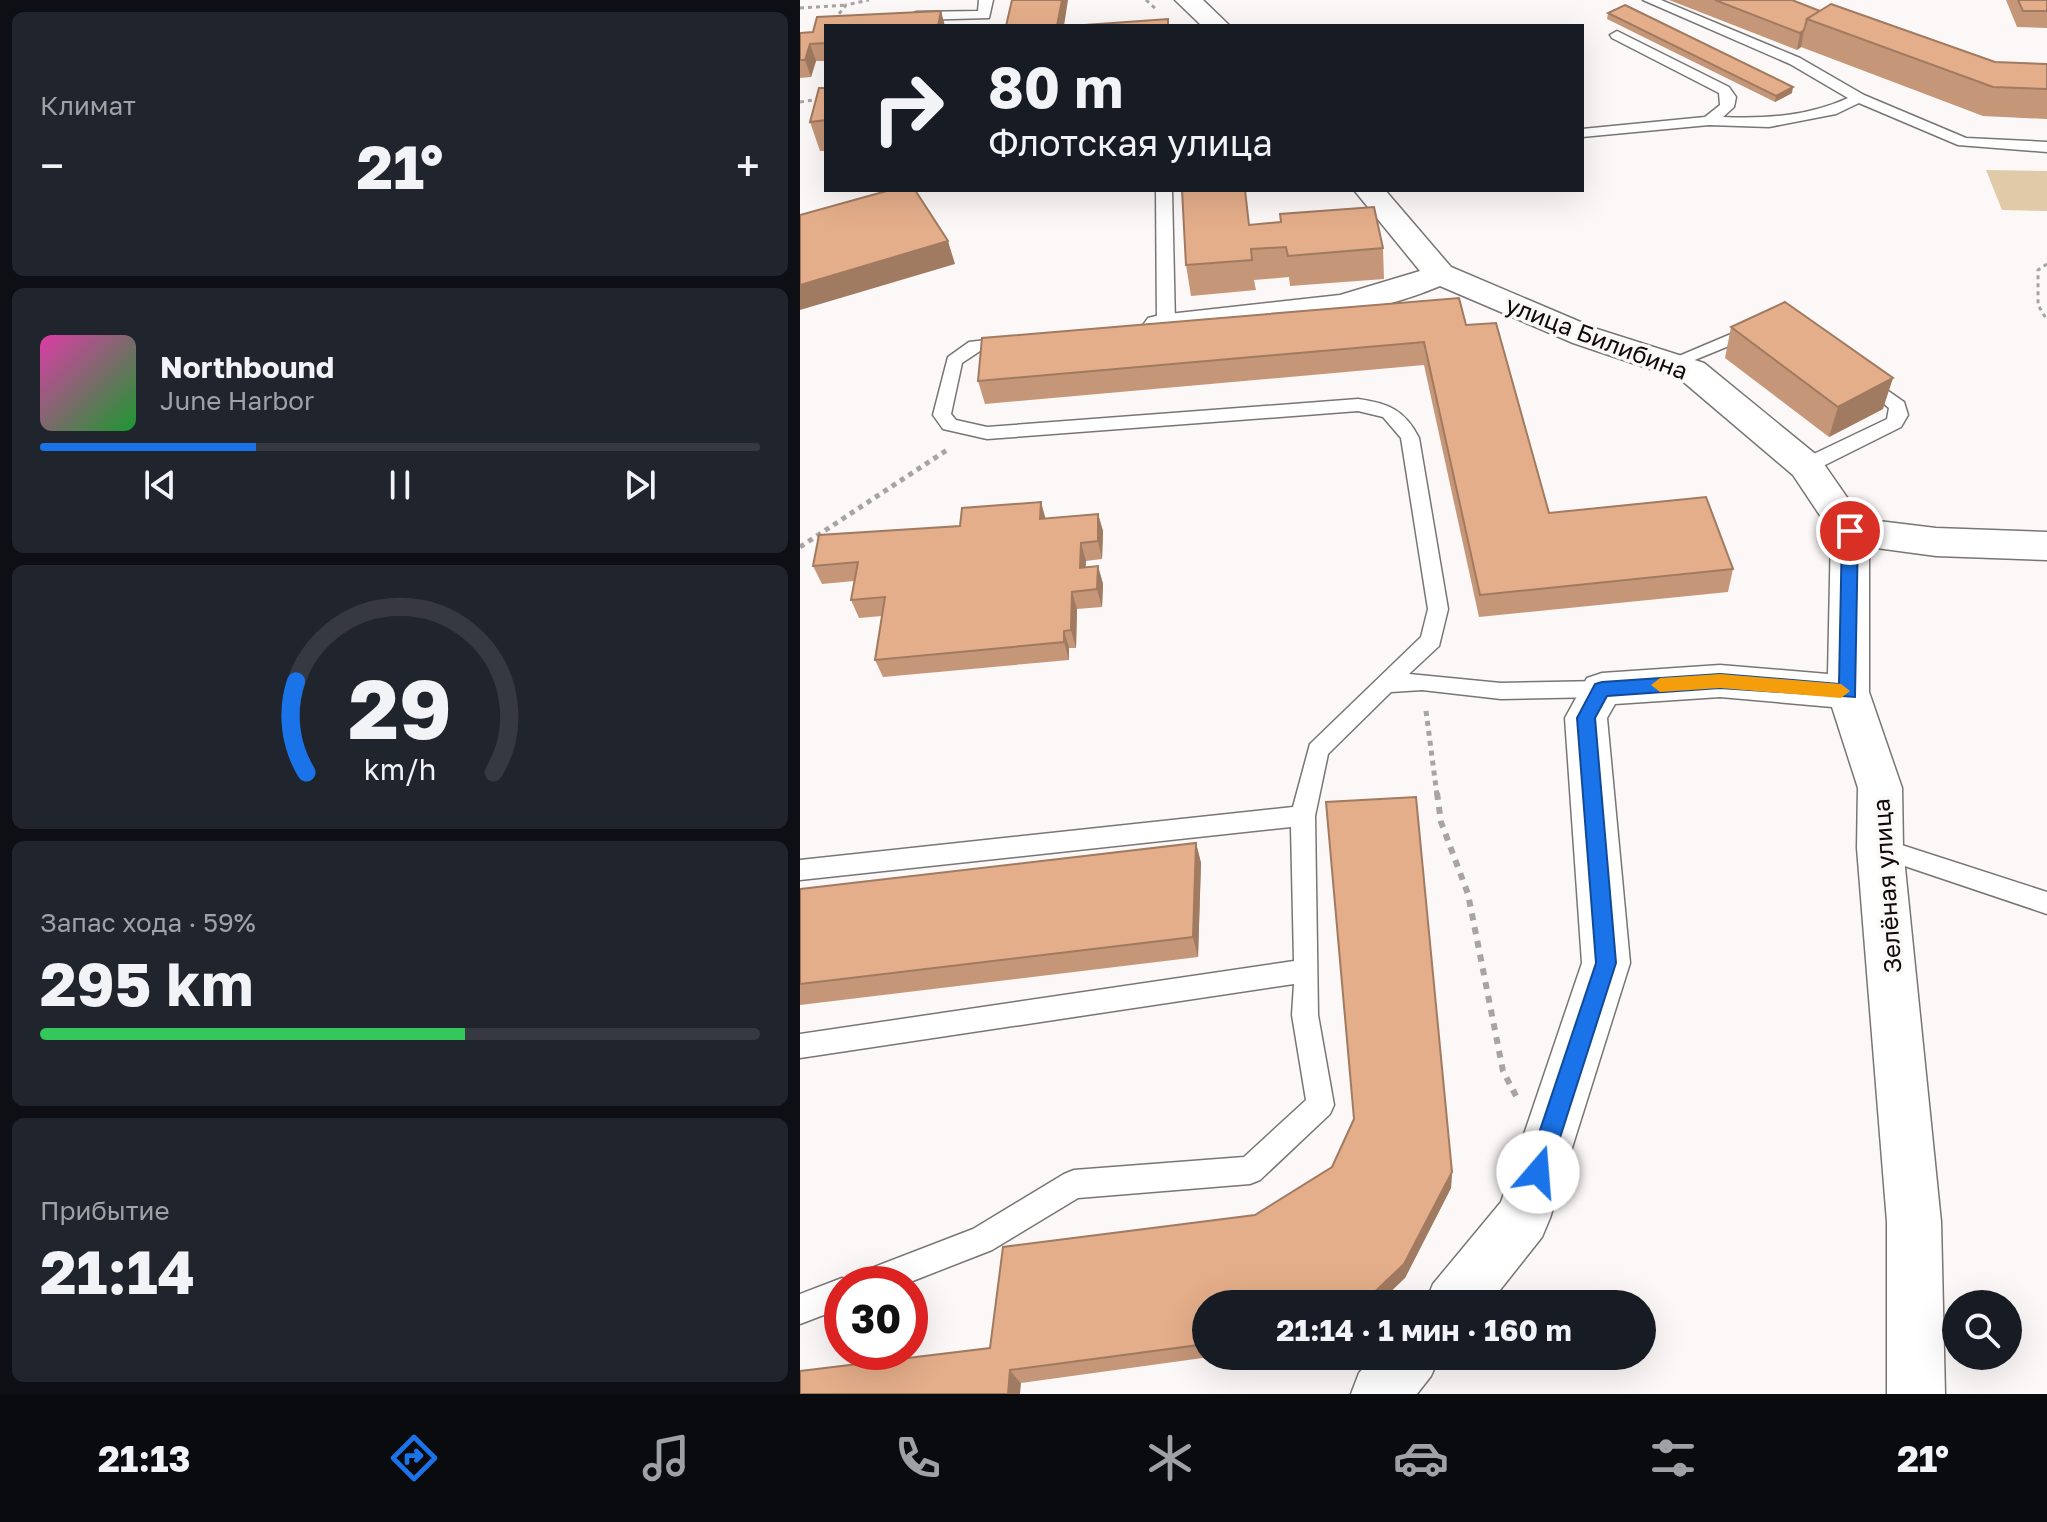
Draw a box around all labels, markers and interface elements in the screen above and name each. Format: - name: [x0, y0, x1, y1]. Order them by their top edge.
- text: 80 m: [988, 53, 1123, 120]
- icon: right: [856, 56, 960, 160]
- text: Климат: [40, 90, 136, 121]
- text: Флотская улица: [988, 121, 1273, 164]
- text: 21°: [357, 130, 443, 202]
- text: −: [40, 139, 64, 192]
- text: +: [736, 139, 760, 192]
- street label: улица Билибина: [1502, 289, 1692, 385]
- text: Northbound: [160, 349, 334, 385]
- text: June Harbor: [160, 385, 314, 416]
- icon: previous: [138, 463, 182, 507]
- icon: pause: [378, 463, 422, 507]
- icon: next: [618, 463, 662, 507]
- pin: [1816, 497, 1884, 565]
- icon: arrive: [1828, 509, 1872, 553]
- text: 29: [348, 657, 452, 757]
- text: km/h: [364, 752, 436, 786]
- street label: Зелёная улица: [1865, 798, 1907, 974]
- text: Запас хода · 59%: [40, 907, 256, 938]
- text: 295 km: [40, 947, 254, 1019]
- position arrow: [1496, 1130, 1580, 1214]
- text: Прибытие: [40, 1195, 169, 1226]
- text: 21:14: [40, 1235, 195, 1307]
- speed limit sign: 30: [824, 1266, 928, 1370]
- map controls: [1942, 1290, 2022, 1370]
- button: search: [1942, 1290, 2022, 1370]
- text: 21:14 · 1 мин · 160 m: [1276, 1312, 1572, 1348]
- icon: directions: [386, 1430, 442, 1486]
- icon: music: [638, 1430, 694, 1486]
- icon: phone: [890, 1430, 946, 1486]
- icon: climate: [1142, 1430, 1198, 1486]
- icon: car: [1393, 1430, 1449, 1486]
- icon: filters: [1645, 1430, 1701, 1486]
- text: 21:13: [98, 1437, 190, 1480]
- text: 21°: [1897, 1437, 1949, 1480]

